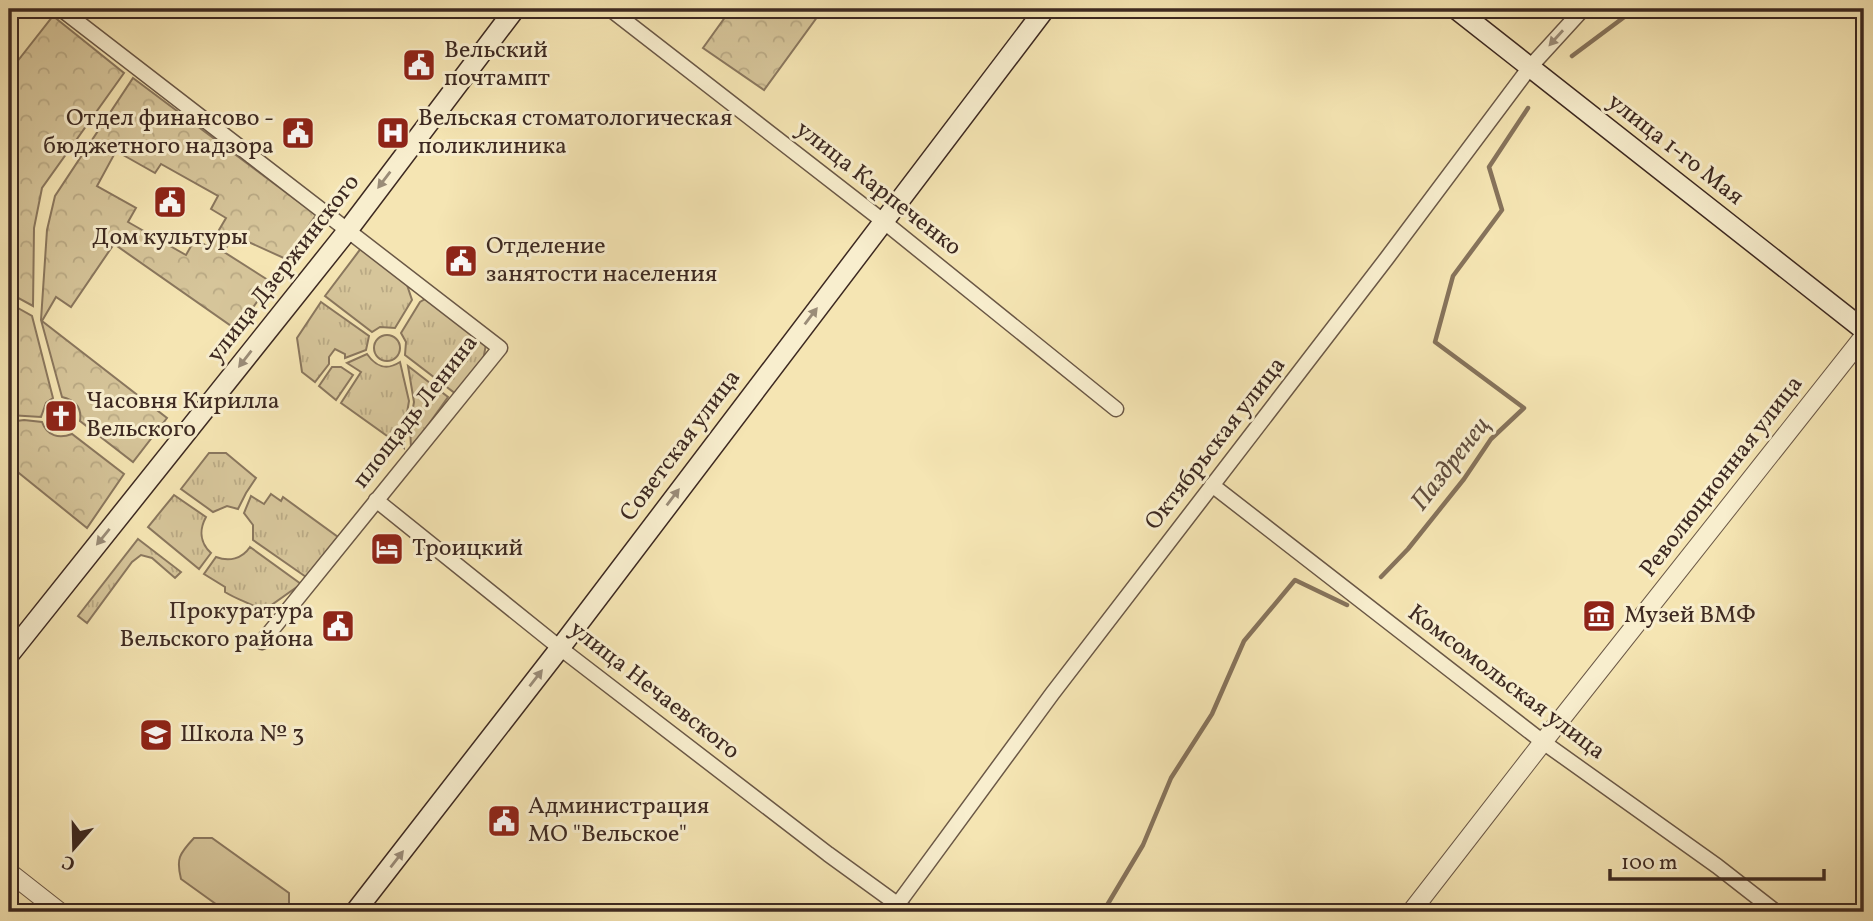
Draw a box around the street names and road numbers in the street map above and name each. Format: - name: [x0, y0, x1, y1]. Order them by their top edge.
- street label: улица 1-го Мая: [1600, 86, 1750, 214]
- street label: улица Карпеченко: [788, 113, 968, 265]
- street label: улица Дзержинского: [199, 167, 369, 371]
- street label: площадь Ленина: [345, 328, 487, 496]
- street label: Октябрьская улица: [1137, 350, 1295, 538]
- street label: Советская улица: [612, 363, 750, 529]
- street label: Революционная улица: [1632, 369, 1812, 585]
- street label: Комсомольская улица: [1400, 597, 1612, 769]
- street label: улица Нечаевского: [561, 613, 747, 769]

